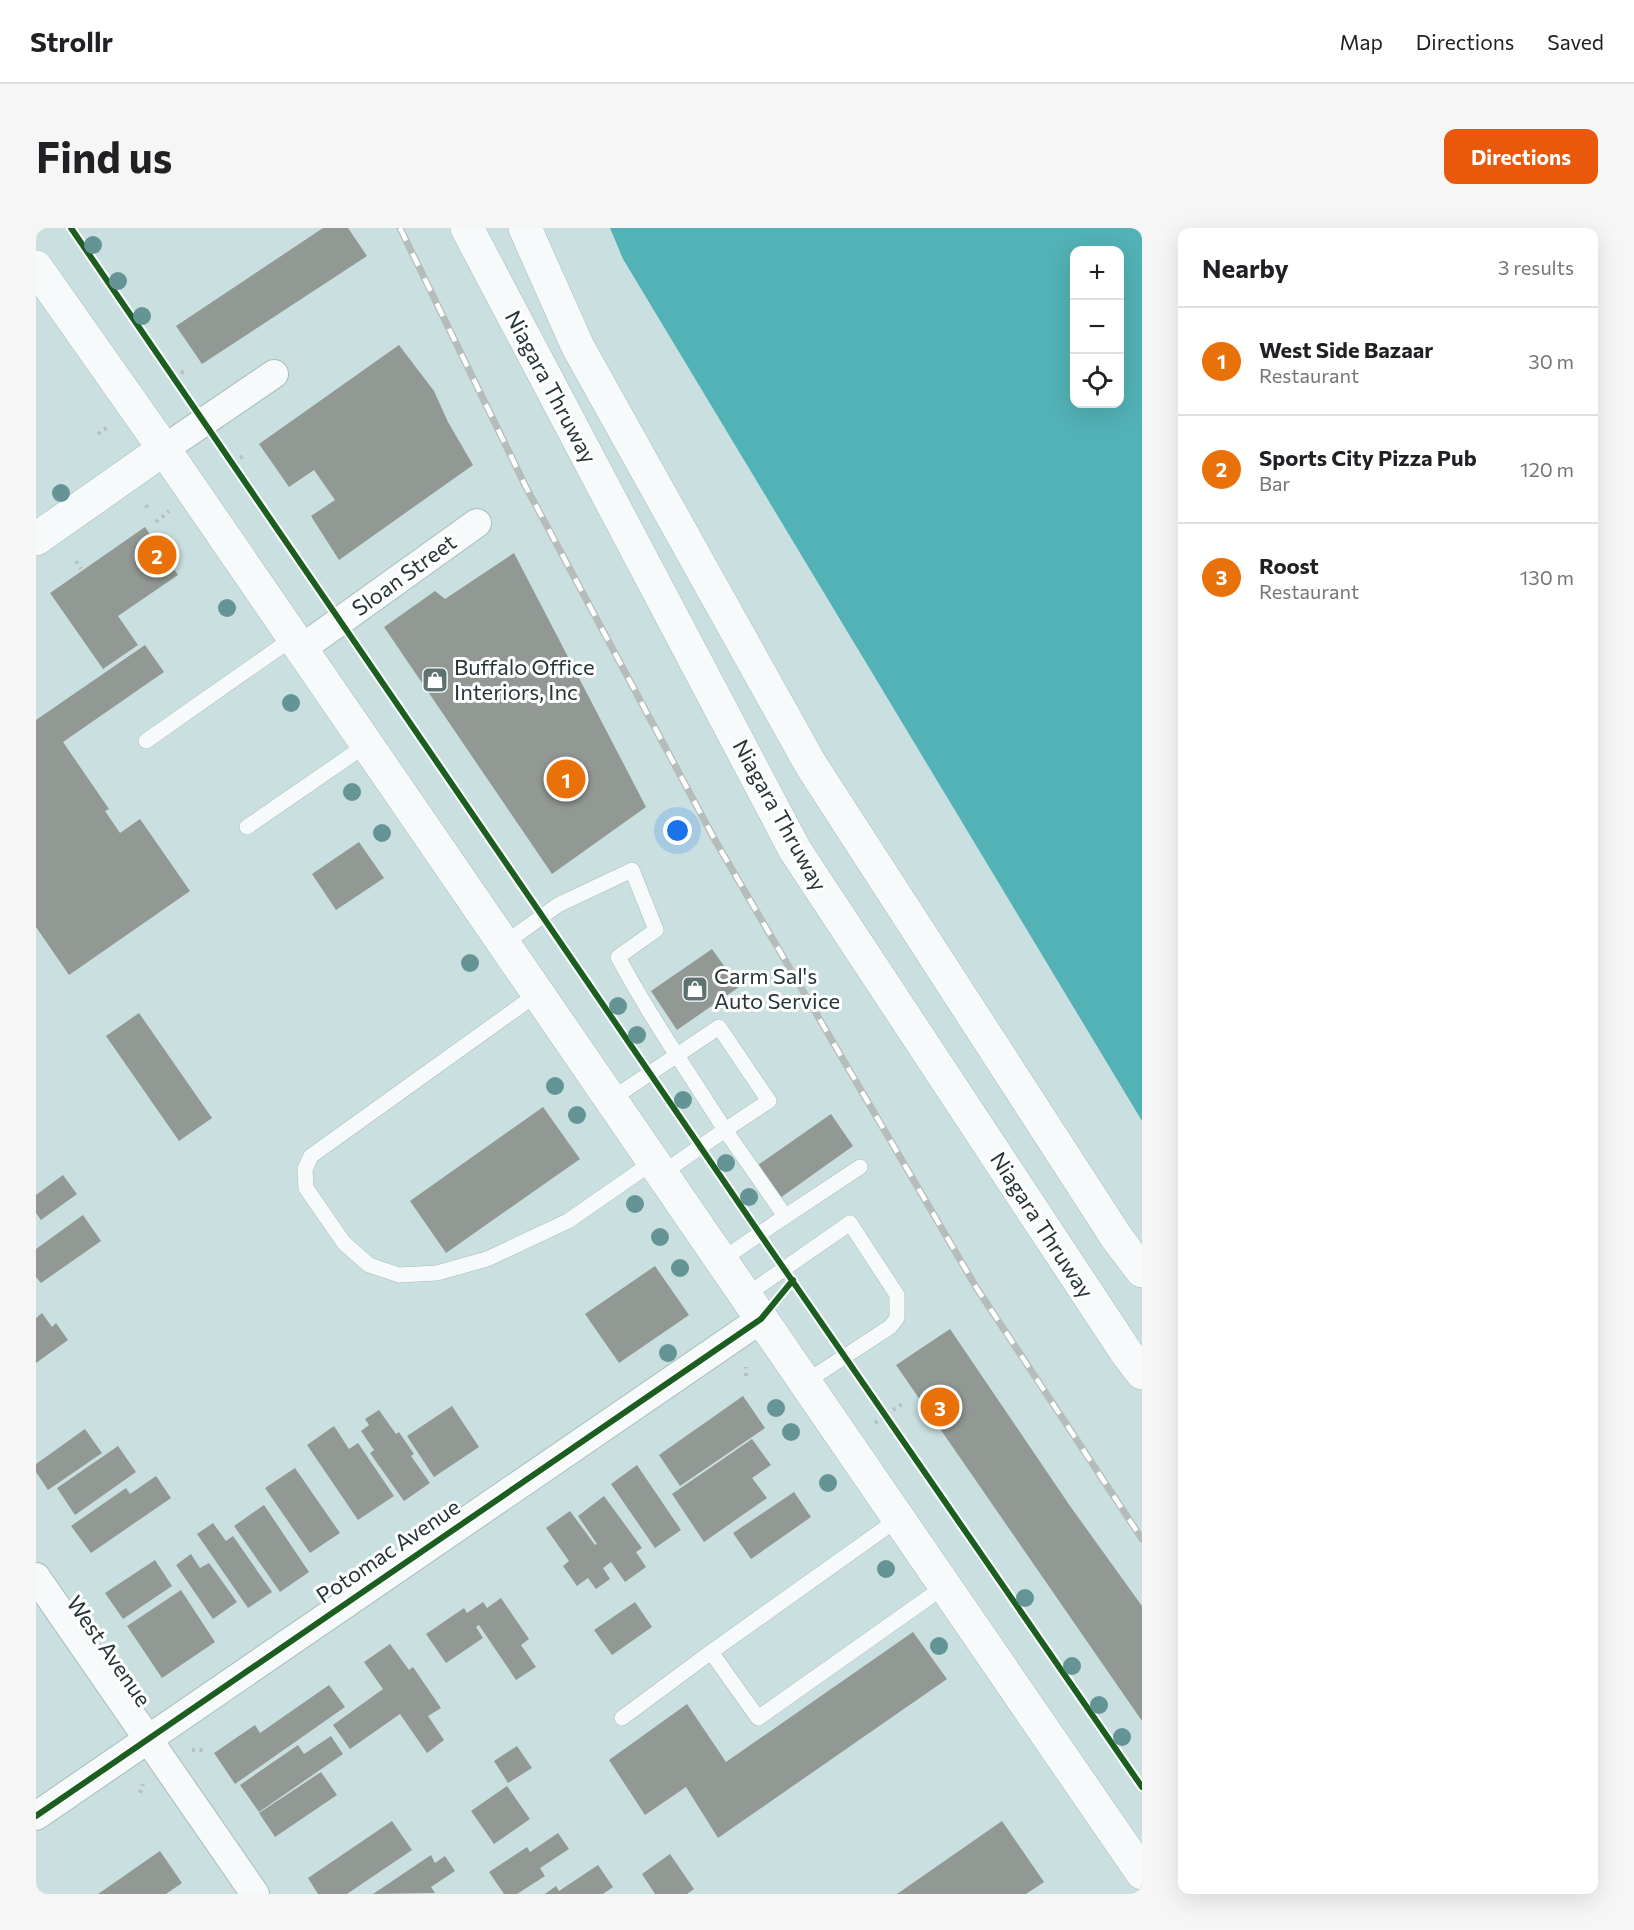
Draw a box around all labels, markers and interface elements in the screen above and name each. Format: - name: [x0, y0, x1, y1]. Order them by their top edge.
- text: Strollr: [30, 24, 113, 58]
- text: Map: [1340, 29, 1383, 54]
- text: Directions: [1416, 29, 1514, 54]
- text: Saved: [1547, 29, 1604, 54]
- button: Directions: [1444, 129, 1598, 184]
- text: Find us: [36, 130, 172, 182]
- map controls: [1070, 246, 1124, 408]
- button: +: [1070, 246, 1124, 300]
- text: Nearby: [1202, 252, 1289, 283]
- text: 3 results: [1498, 255, 1574, 279]
- button: −: [1070, 300, 1124, 354]
- street label: Niagara Thruway: [500, 306, 603, 468]
- text: West Side Bazaar: [1259, 336, 1433, 363]
- text: 1: [1217, 349, 1226, 373]
- text: 30 m: [1528, 349, 1574, 373]
- button: locate: [1070, 354, 1124, 408]
- text: Restaurant: [1259, 363, 1359, 387]
- text: Sports City Pizza Pub: [1259, 444, 1477, 471]
- text: 2: [1216, 457, 1227, 481]
- text: 120 m: [1520, 457, 1574, 481]
- text: Bar: [1259, 471, 1290, 495]
- street label: Sloan Street: [346, 528, 461, 621]
- pin: 2: [138, 532, 176, 578]
- text: Roost: [1259, 552, 1319, 579]
- text: 3: [1216, 565, 1227, 589]
- text: 130 m: [1520, 565, 1574, 589]
- text: Restaurant: [1259, 579, 1359, 603]
- place label: Buffalo Office Interiors, Inc: [454, 653, 595, 705]
- shop icon: Buffalo Office Interiors, Inc: [420, 665, 450, 695]
- street label: Niagara Thruway: [728, 734, 833, 895]
- pin: 1: [546, 756, 586, 802]
- your location: [663, 816, 692, 845]
- place label: Carm Sal's Auto Service: [714, 962, 840, 1014]
- shop icon: Carm Sal's Auto Service: [680, 974, 710, 1004]
- street label: Niagara Thruway: [985, 1146, 1100, 1303]
- pin: 3: [920, 1384, 960, 1430]
- street label: Potomac Avenue: [311, 1493, 465, 1609]
- street label: West Avenue: [61, 1590, 157, 1711]

